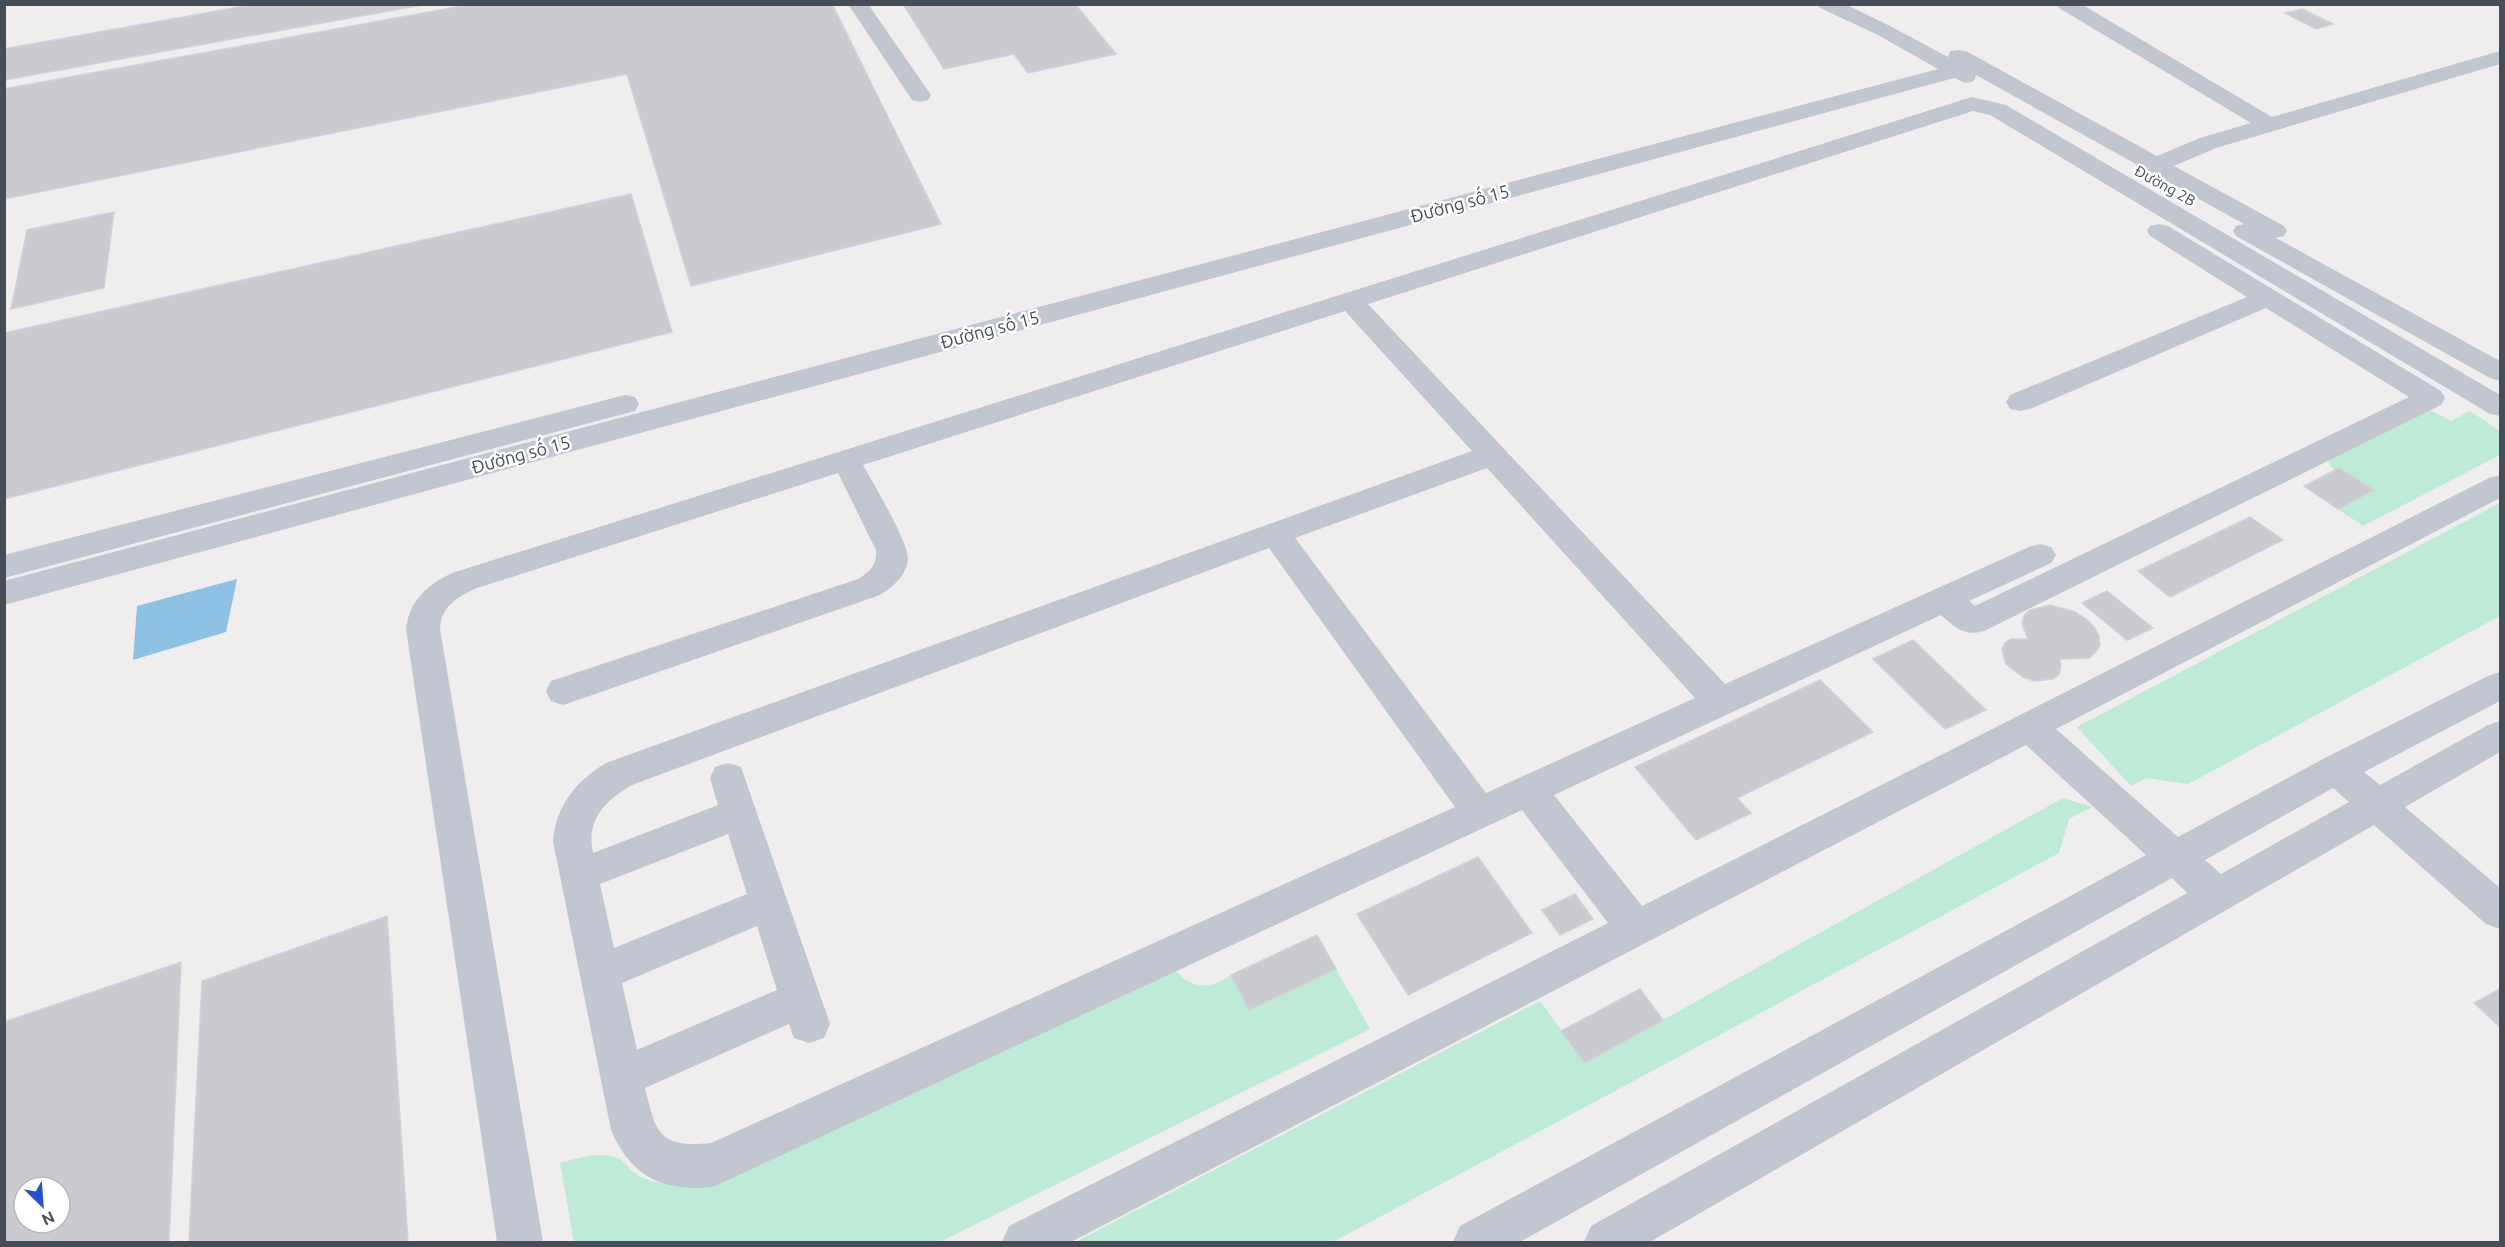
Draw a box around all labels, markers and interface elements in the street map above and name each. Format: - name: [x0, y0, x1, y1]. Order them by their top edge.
- street label: Đường 2B: [2132, 162, 2199, 209]
- street label: Đường số 15: [1407, 178, 1511, 226]
- street label: Đường số 15: [937, 304, 1041, 352]
- street label: Đường số 15: [468, 429, 572, 477]
- north arrow: [12, 1175, 72, 1235]
- text: N: [39, 1208, 58, 1229]

